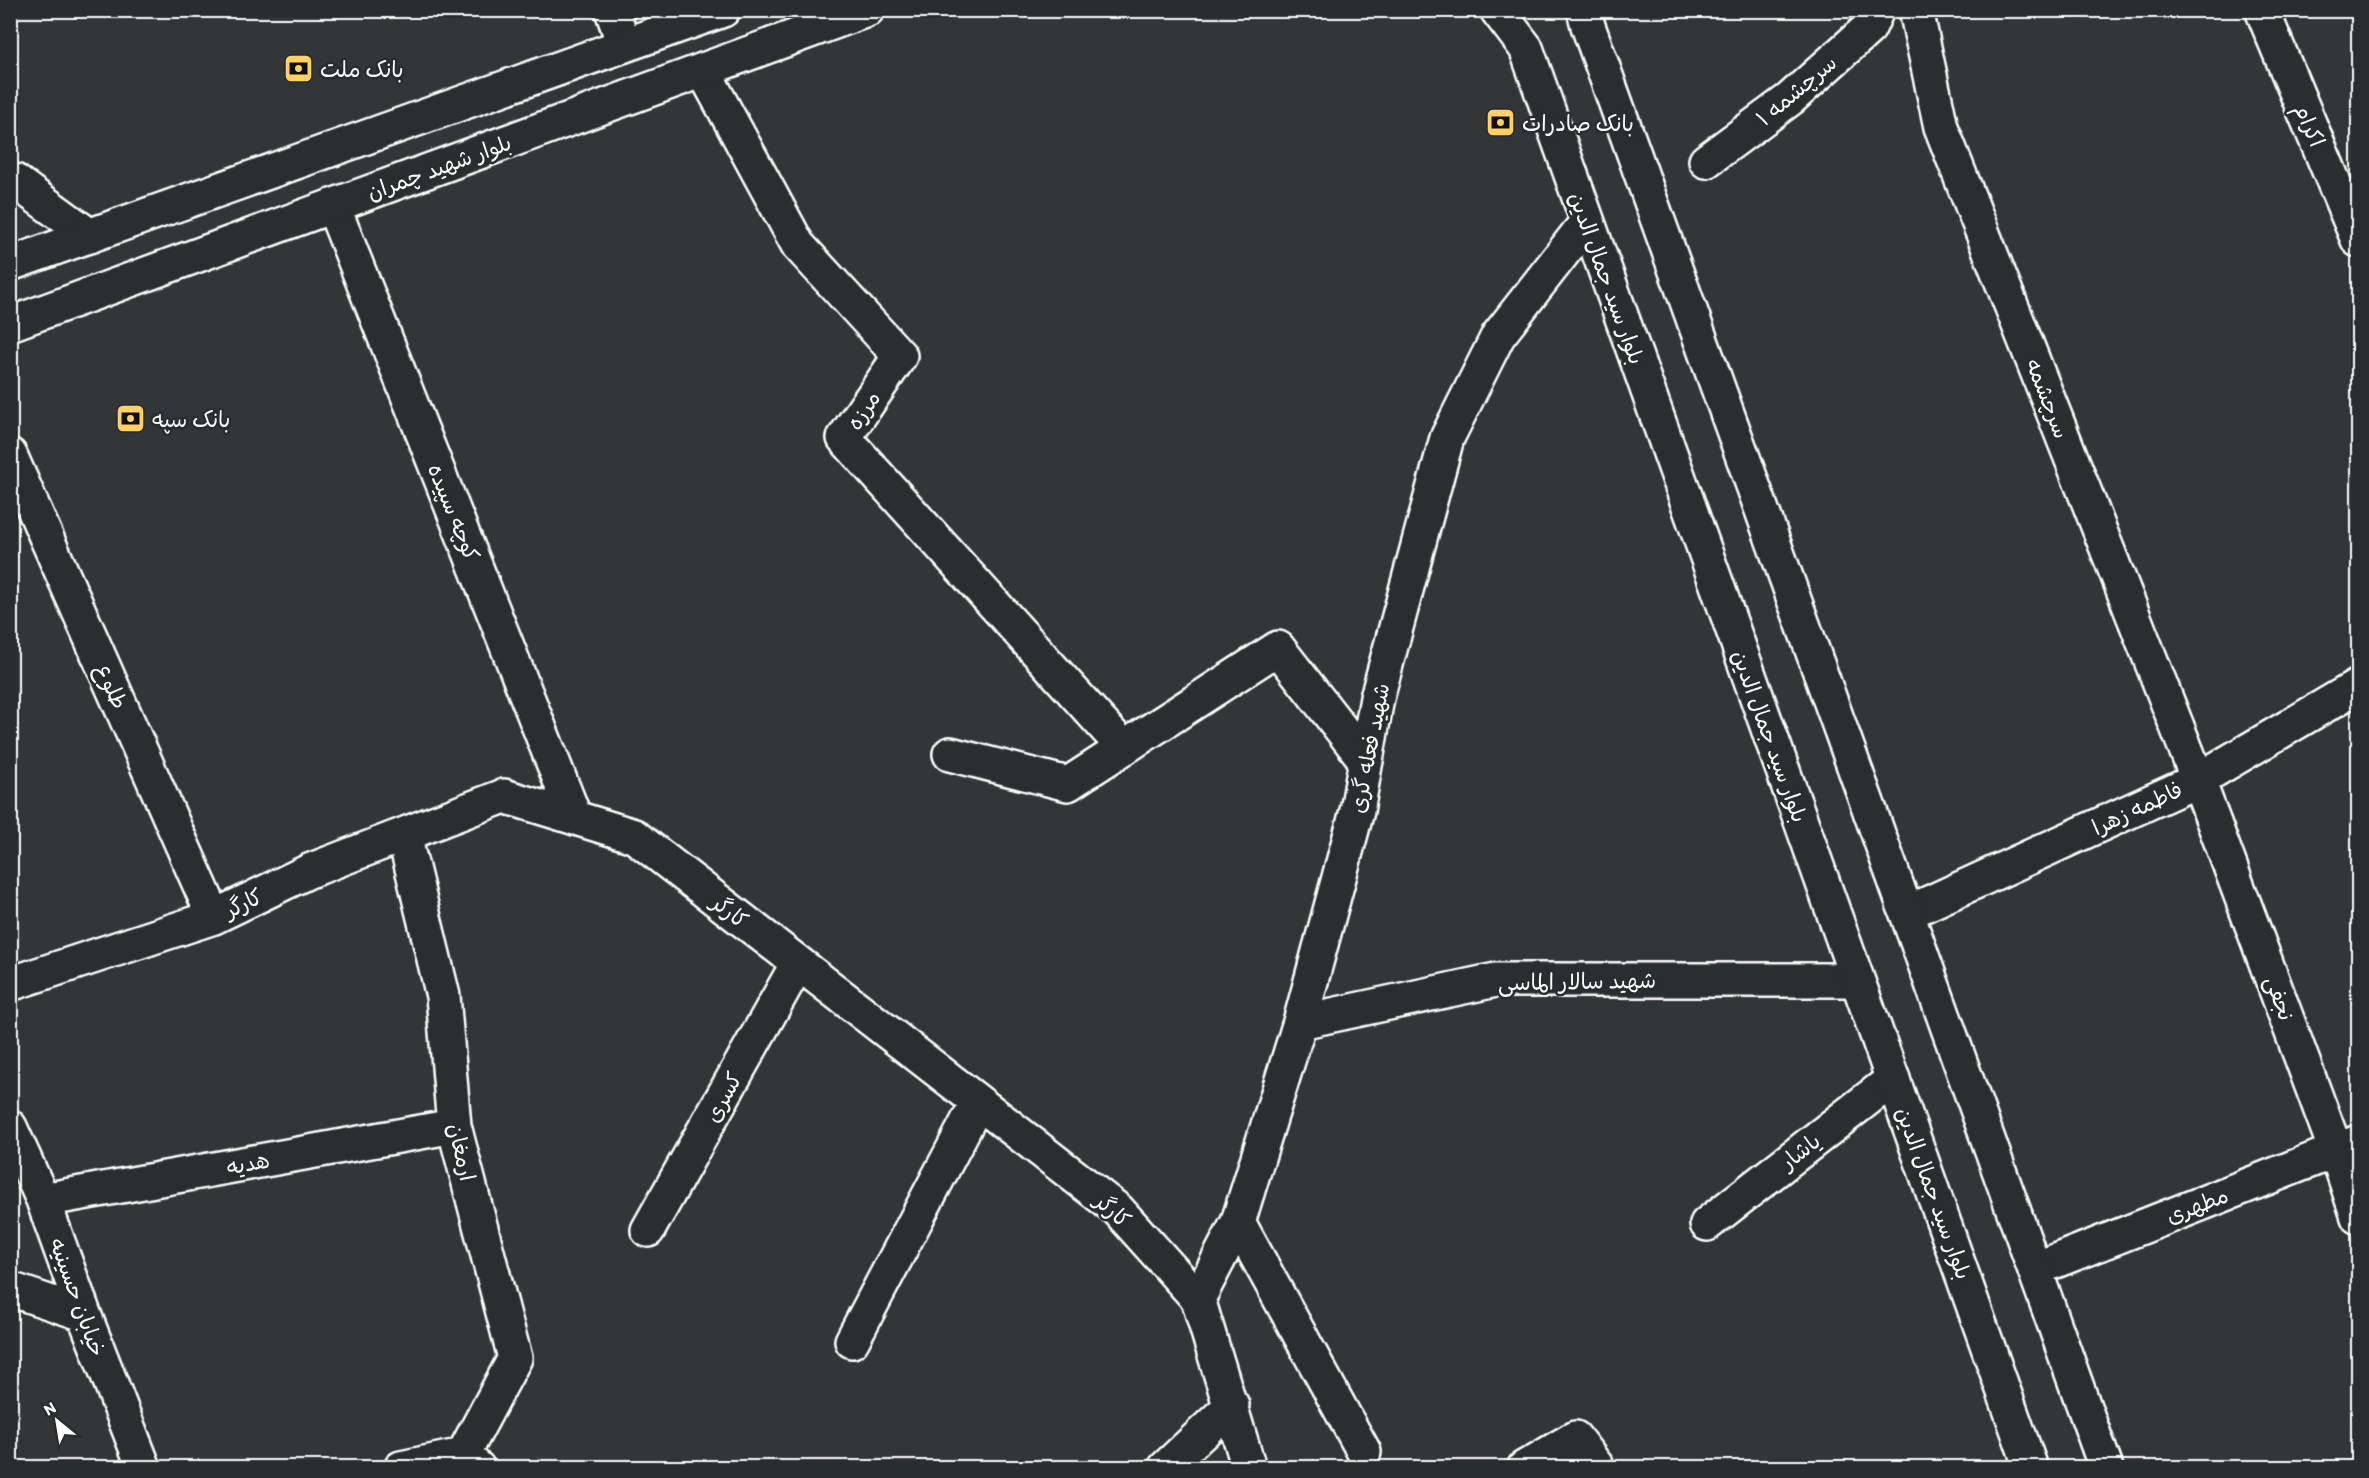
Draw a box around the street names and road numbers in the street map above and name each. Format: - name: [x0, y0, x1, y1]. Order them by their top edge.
- street label: سرچشمه ۱: [1751, 49, 1842, 132]
- street label: اکرام: [2285, 99, 2331, 152]
- street label: بلوار شهید چمران: [363, 129, 515, 206]
- street label: بلوار سید جمال الدین: [1563, 188, 1650, 368]
- street label: سرچشمه: [2020, 354, 2075, 442]
- street label: مرزه: [841, 386, 886, 435]
- street label: کوچه سپیده: [421, 460, 485, 565]
- street label: بلوار سید جمال الدین: [1726, 646, 1813, 826]
- street label: طلوع: [88, 659, 133, 714]
- street label: شهید فعله گری: [1344, 681, 1395, 815]
- street label: فاطمه زهرا: [2088, 776, 2187, 841]
- street label: کارگر: [218, 883, 267, 925]
- street label: کارگر: [704, 887, 754, 934]
- street label: شهید سالار الماسی: [1498, 967, 1656, 997]
- street label: نجفی: [2258, 972, 2300, 1025]
- street label: کسری: [699, 1067, 748, 1127]
- street label: بلوار سید جمال الدین: [1890, 1103, 1977, 1283]
- street label: ارمغان: [442, 1121, 481, 1184]
- street label: یاشار: [1773, 1127, 1826, 1177]
- street label: هدیه: [224, 1146, 272, 1181]
- street label: مطهری: [2162, 1181, 2232, 1230]
- street label: کارگر: [1088, 1186, 1136, 1234]
- street label: خیابان حسینیه: [44, 1234, 111, 1360]

